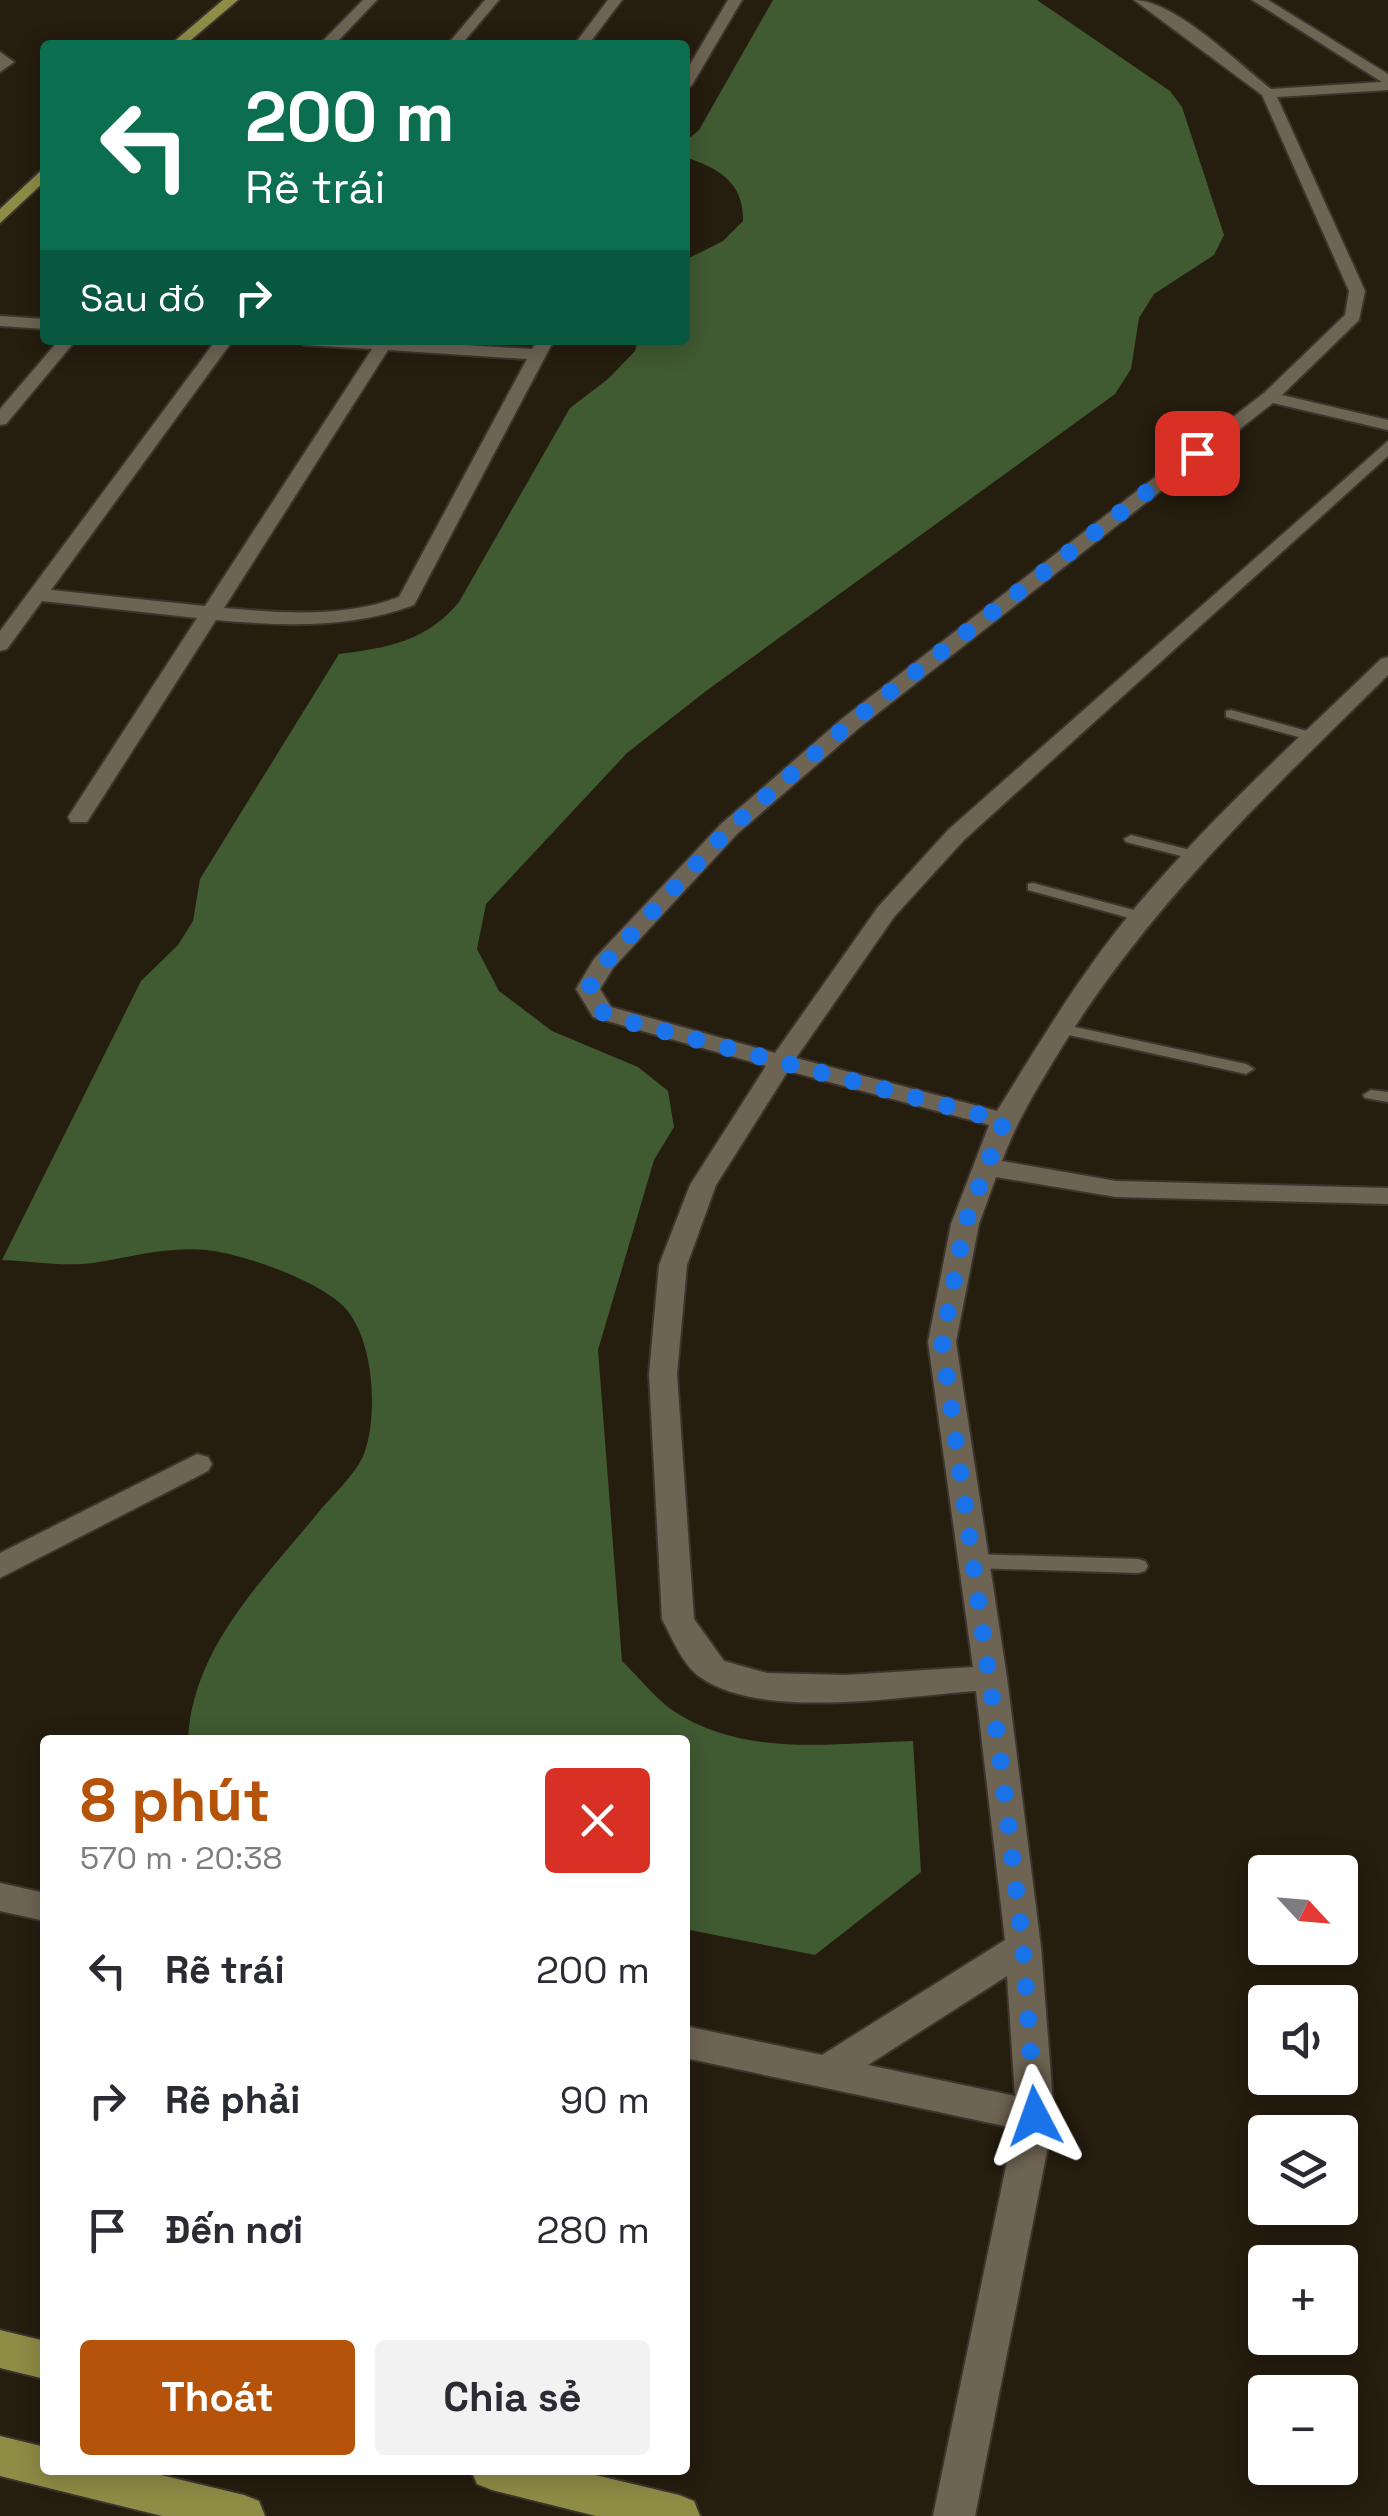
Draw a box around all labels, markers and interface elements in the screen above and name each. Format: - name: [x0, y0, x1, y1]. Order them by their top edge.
- text: 200 m: [245, 72, 455, 161]
- icon: left: [80, 80, 210, 210]
- text: Rẽ trái: [245, 159, 385, 216]
- icon: right: [226, 270, 281, 325]
- text: Sau đó: [80, 274, 206, 322]
- pin: [1155, 411, 1240, 496]
- icon: arrive: [1170, 426, 1225, 481]
- text: 8 phút: [80, 1762, 270, 1839]
- button: close: [545, 1768, 650, 1873]
- text: 570 m · 20:38: [80, 1838, 282, 1878]
- north arrow: [1248, 1855, 1358, 1965]
- map controls: [1248, 1855, 1358, 2485]
- icon: left: [80, 1943, 135, 1998]
- text: Rẽ trái: [165, 1946, 285, 1994]
- text: 200 m: [536, 1946, 650, 1994]
- button: sound: [1248, 1985, 1358, 2095]
- position arrow: [983, 2064, 1087, 2168]
- icon: right: [80, 2073, 135, 2128]
- text: Rẽ phải: [165, 2076, 300, 2124]
- text: 90 m: [560, 2076, 650, 2124]
- button: layers: [1248, 2115, 1358, 2225]
- icon: arrive: [80, 2203, 135, 2258]
- text: Đến nơi: [165, 2206, 303, 2254]
- text: 280 m: [537, 2206, 650, 2254]
- button: +: [1248, 2245, 1358, 2355]
- button: Thoát: [80, 2340, 355, 2455]
- button: Chia sẻ: [375, 2340, 650, 2455]
- button: −: [1248, 2375, 1358, 2485]

